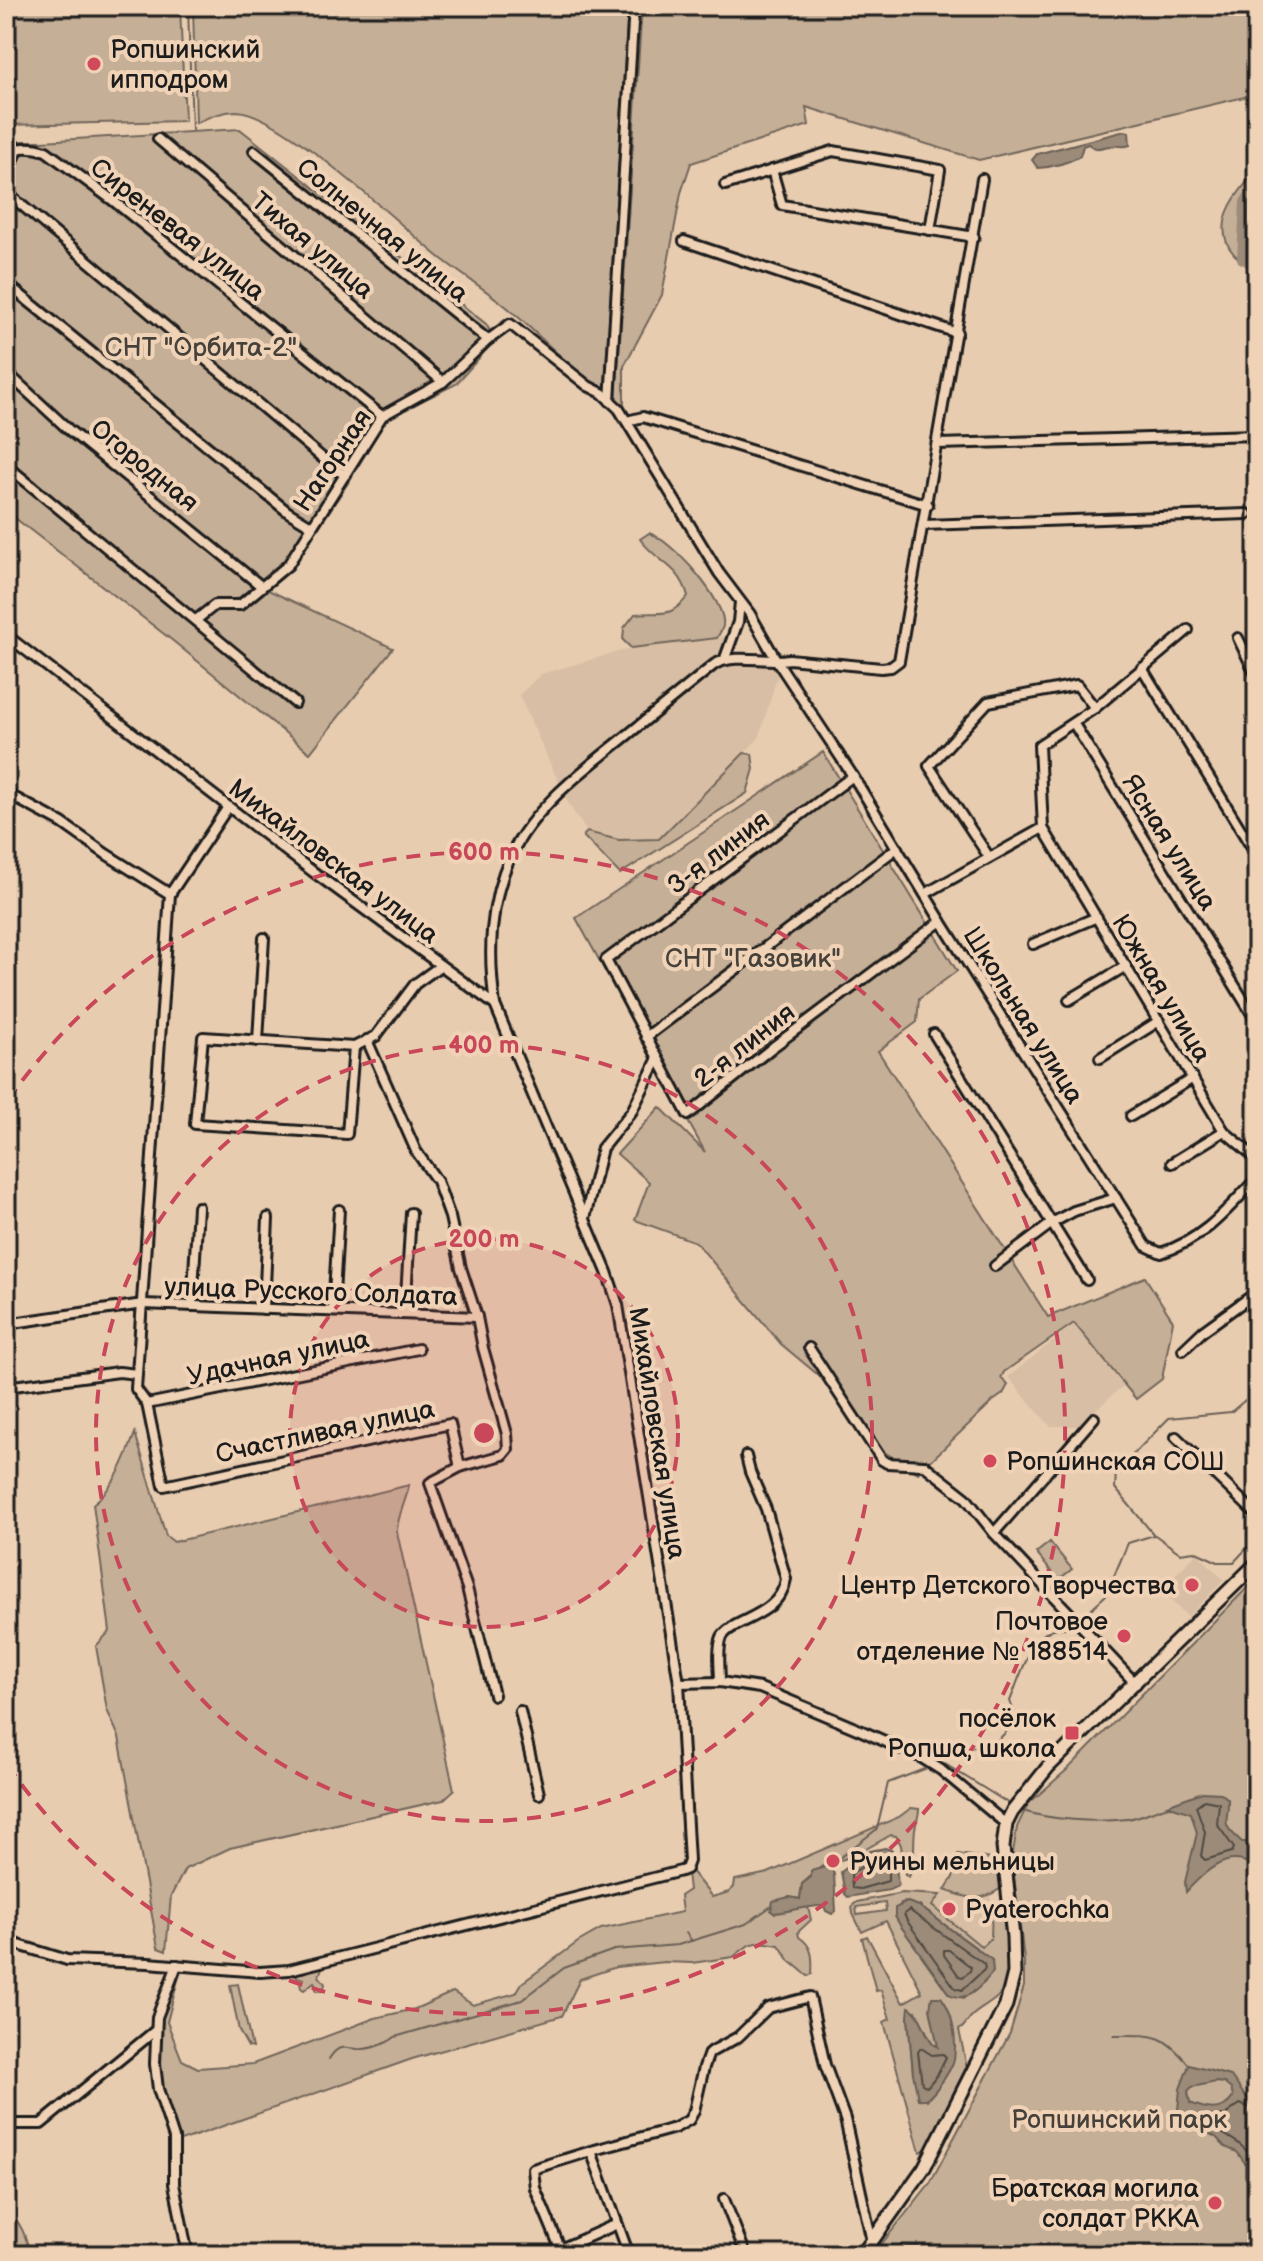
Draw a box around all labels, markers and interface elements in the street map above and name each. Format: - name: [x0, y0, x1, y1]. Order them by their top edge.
- place label: Ропшинский ипподром: [110, 35, 260, 96]
- marker: Ропшинский ипподром: [85, 55, 103, 73]
- street label: Сиреневая улица: [84, 152, 270, 308]
- street label: Солнечная улица: [290, 152, 474, 310]
- street label: Тихая улица: [245, 186, 379, 306]
- park label: СНТ "Орбита-2": [105, 333, 297, 364]
- street label: Нагорная: [288, 404, 379, 518]
- street label: Огородная: [84, 413, 204, 519]
- street label: Ясная улица: [1115, 769, 1223, 917]
- street label: Михайловская улица: [222, 773, 444, 951]
- street label: 3-я линия: [662, 805, 776, 902]
- text: 600 m: [448, 838, 520, 867]
- street label: Южная улица: [1104, 909, 1217, 1068]
- street label: Школьная улица: [956, 922, 1090, 1110]
- park label: СНТ "Газовик": [665, 944, 841, 975]
- street label: 2-я линия: [688, 997, 801, 1095]
- text: 400 m: [449, 1031, 520, 1060]
- text: 200 m: [449, 1225, 519, 1254]
- street label: улица Русского Солдата: [164, 1272, 458, 1313]
- street label: Михайловская улица: [621, 1305, 692, 1561]
- street label: Удачная улица: [185, 1324, 372, 1393]
- street label: Счастливая улица: [213, 1394, 438, 1471]
- centre of rings: [470, 1419, 498, 1447]
- place label: Ропшинская СОШ: [1006, 1447, 1225, 1478]
- marker: Ропшинская СОШ: [981, 1452, 999, 1470]
- place label: Центр Детского Творчества: [840, 1571, 1176, 1602]
- marker: Центр Детского Творчества: [1183, 1576, 1201, 1594]
- place label: Почтовое отделение № 188514: [856, 1607, 1108, 1668]
- marker: Почтовое отделение № 188514: [1115, 1627, 1133, 1645]
- place label: посёлок Ропша, школа: [887, 1704, 1056, 1765]
- marker: посёлок Ропша, школа: [1063, 1724, 1081, 1742]
- place label: Руины мельницы: [849, 1847, 1055, 1878]
- marker: Руины мельницы: [824, 1852, 842, 1870]
- place label: Pyaterochka: [965, 1895, 1110, 1926]
- marker: Pyaterochka: [940, 1900, 958, 1918]
- park label: Ропшинский парк: [1011, 2105, 1227, 2136]
- place label: Братская могила солдат РККА: [991, 2174, 1199, 2235]
- marker: Братская могила солдат РККА: [1206, 2194, 1224, 2212]

